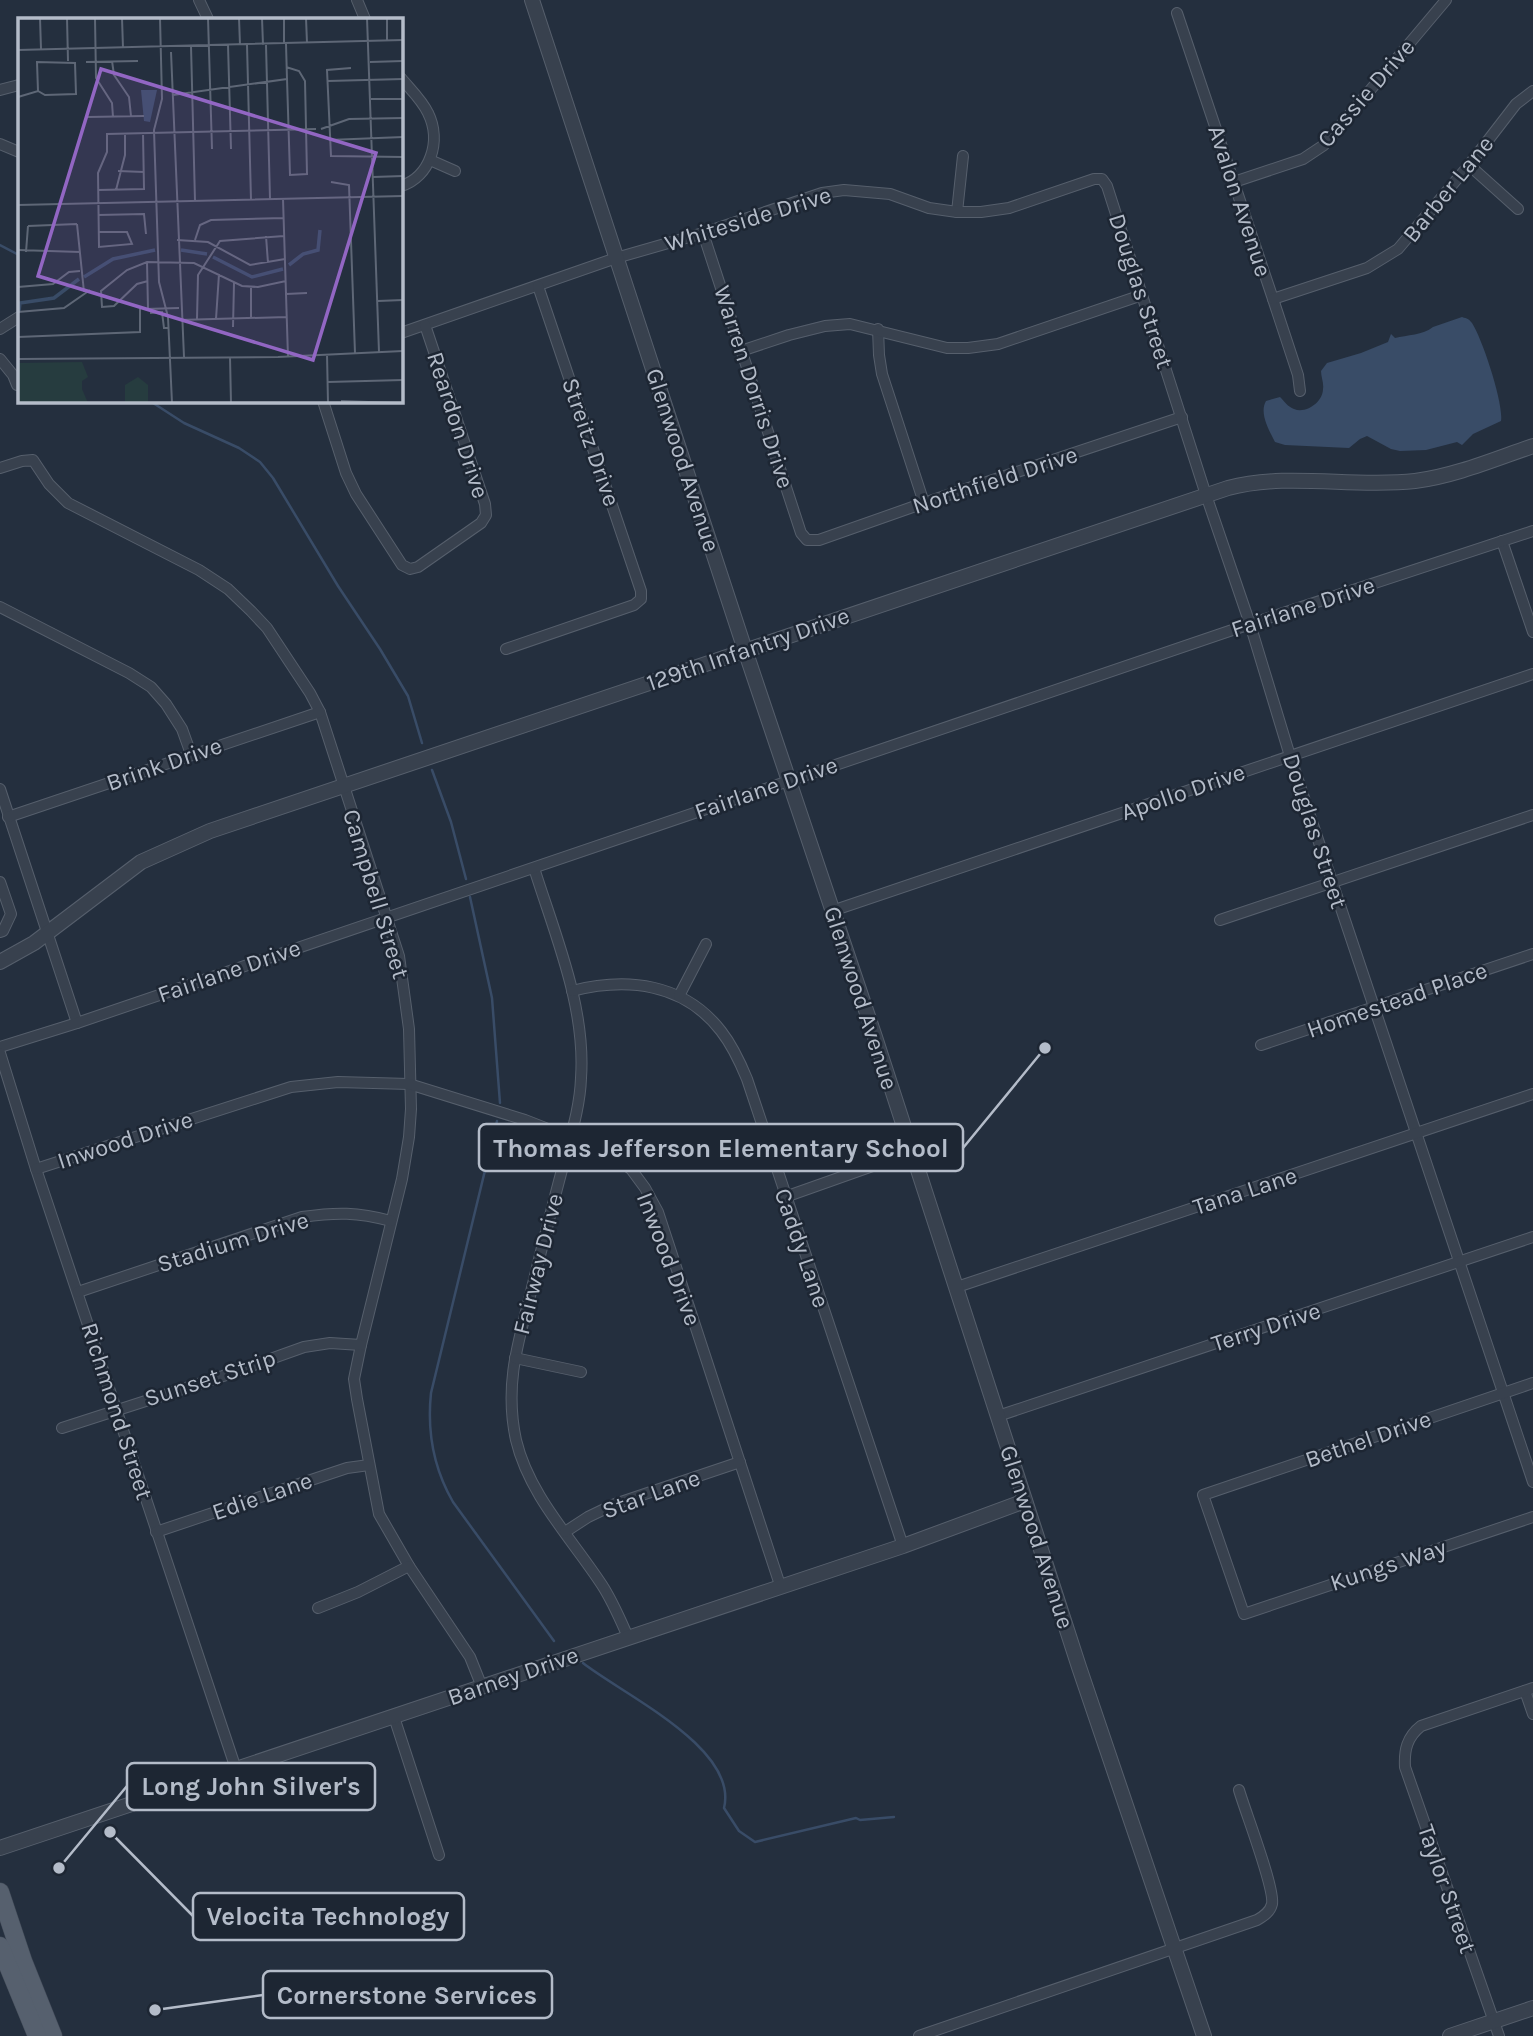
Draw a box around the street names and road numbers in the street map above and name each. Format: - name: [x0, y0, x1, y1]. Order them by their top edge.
- street label: Cassie Drive: [1311, 33, 1421, 153]
- street label: Avalon Avenue: [1202, 122, 1278, 280]
- street label: Barber Lane: [1397, 130, 1499, 248]
- street label: Whiteside Drive: [661, 180, 835, 258]
- street label: Douglas Street: [1103, 210, 1179, 372]
- street label: Warren Dorris Drive: [708, 282, 800, 492]
- street label: Reardon Drive: [421, 348, 495, 502]
- street label: Glenwood Avenue: [640, 365, 726, 555]
- street label: Streitz Drive: [556, 374, 626, 510]
- street label: Northfield Drive: [909, 440, 1081, 520]
- street label: Fairlane Drive: [1228, 571, 1378, 643]
- street label: 129th Infantry Drive: [643, 601, 853, 697]
- street label: Brink Drive: [102, 731, 226, 797]
- street label: Fairlane Drive: [691, 750, 841, 826]
- street label: Douglas Street: [1277, 750, 1353, 912]
- street label: Apollo Drive: [1117, 758, 1249, 826]
- street label: Campbell Street: [337, 806, 415, 982]
- street label: Glenwood Avenue: [818, 903, 904, 1093]
- street label: Fairlane Drive: [154, 933, 304, 1009]
- street label: Homestead Place: [1303, 956, 1491, 1044]
- street label: Inwood Drive: [54, 1105, 196, 1175]
- street label: Tana Lane: [1189, 1161, 1301, 1221]
- street label: Caddy Lane: [768, 1185, 836, 1311]
- street label: Inwood Drive: [631, 1188, 707, 1330]
- street label: Fairway Drive: [507, 1190, 569, 1338]
- street label: Stadium Drive: [154, 1206, 312, 1278]
- street label: Terry Drive: [1208, 1296, 1324, 1358]
- street label: Richmond Street: [75, 1319, 159, 1503]
- street label: Sunset Strip: [141, 1344, 279, 1412]
- street label: Bethel Drive: [1301, 1404, 1435, 1474]
- street label: Glenwood Avenue: [994, 1442, 1080, 1632]
- street label: Star Lane: [598, 1463, 704, 1525]
- street label: Edie Lane: [208, 1466, 316, 1526]
- street label: Kungs Way: [1326, 1533, 1450, 1597]
- street label: Barney Drive: [444, 1641, 582, 1711]
- street label: Taylor Street: [1412, 1821, 1482, 1957]

